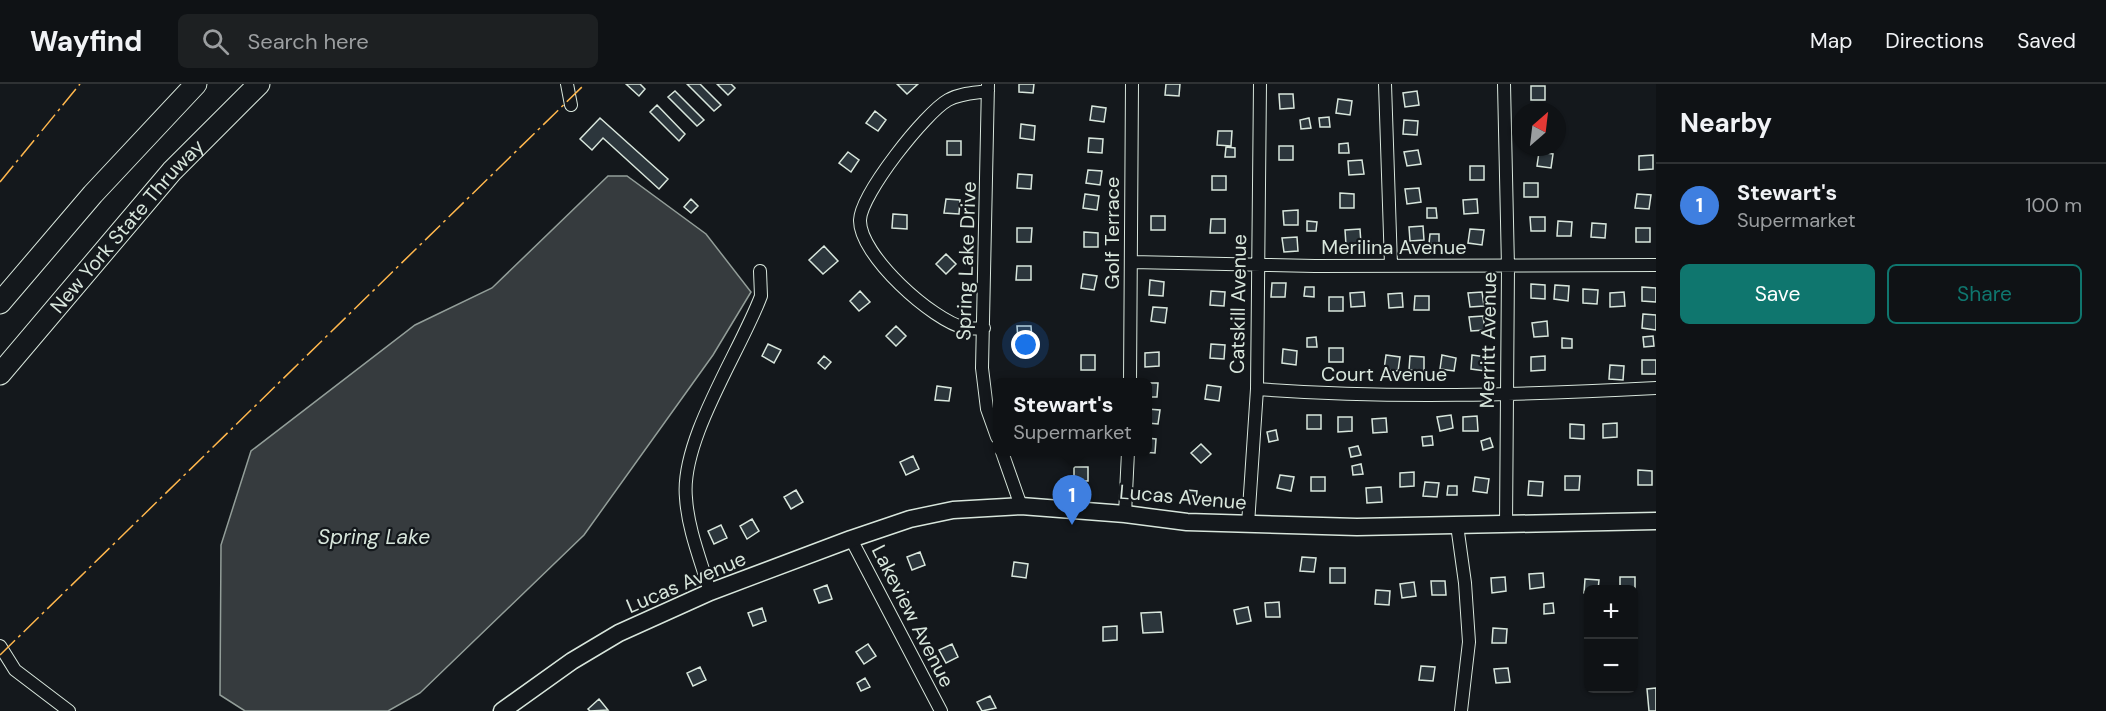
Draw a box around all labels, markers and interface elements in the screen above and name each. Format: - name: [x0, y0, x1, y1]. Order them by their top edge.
- search box: [178, 14, 598, 68]
- text: Wayfind: [30, 23, 142, 60]
- icon: search: [199, 25, 232, 58]
- text: Search here: [247, 27, 369, 56]
- text: Map: [1810, 27, 1852, 55]
- text: Directions: [1885, 27, 1984, 55]
- text: Saved: [2017, 27, 2076, 55]
- north arrow: [1512, 102, 1566, 156]
- text: Nearby: [1680, 106, 1772, 140]
- street label: New York State Thruway: [44, 133, 210, 319]
- street label: Golf Terrace: [1099, 177, 1125, 289]
- text: Stewart's: [1737, 178, 1837, 207]
- street label: Spring Lake Drive: [950, 181, 982, 341]
- text: 1: [1696, 192, 1703, 218]
- text: 100 m: [2025, 192, 2082, 218]
- text: Supermarket: [1737, 207, 1856, 233]
- street label: Catskill Avenue: [1224, 234, 1252, 374]
- street label: Merilina Avenue: [1321, 234, 1467, 260]
- button: Save: [1680, 264, 1875, 324]
- button: Share: [1887, 264, 2082, 324]
- street label: Merritt Avenue: [1474, 271, 1502, 409]
- your location: [1011, 330, 1040, 359]
- street label: Court Avenue: [1321, 361, 1447, 387]
- popup: [993, 378, 1152, 456]
- text: Stewart's: [1013, 390, 1113, 419]
- text: Supermarket: [1013, 419, 1132, 445]
- pin: 1: [1052, 476, 1092, 525]
- street label: Lucas Avenue: [1118, 478, 1248, 516]
- water label: Spring Lake: [318, 523, 430, 551]
- street label: Lakeview Avenue: [866, 540, 960, 692]
- street label: Lucas Avenue: [622, 545, 750, 619]
- map controls: [1584, 585, 1638, 693]
- button: +: [1584, 585, 1638, 639]
- button: −: [1584, 639, 1638, 693]

